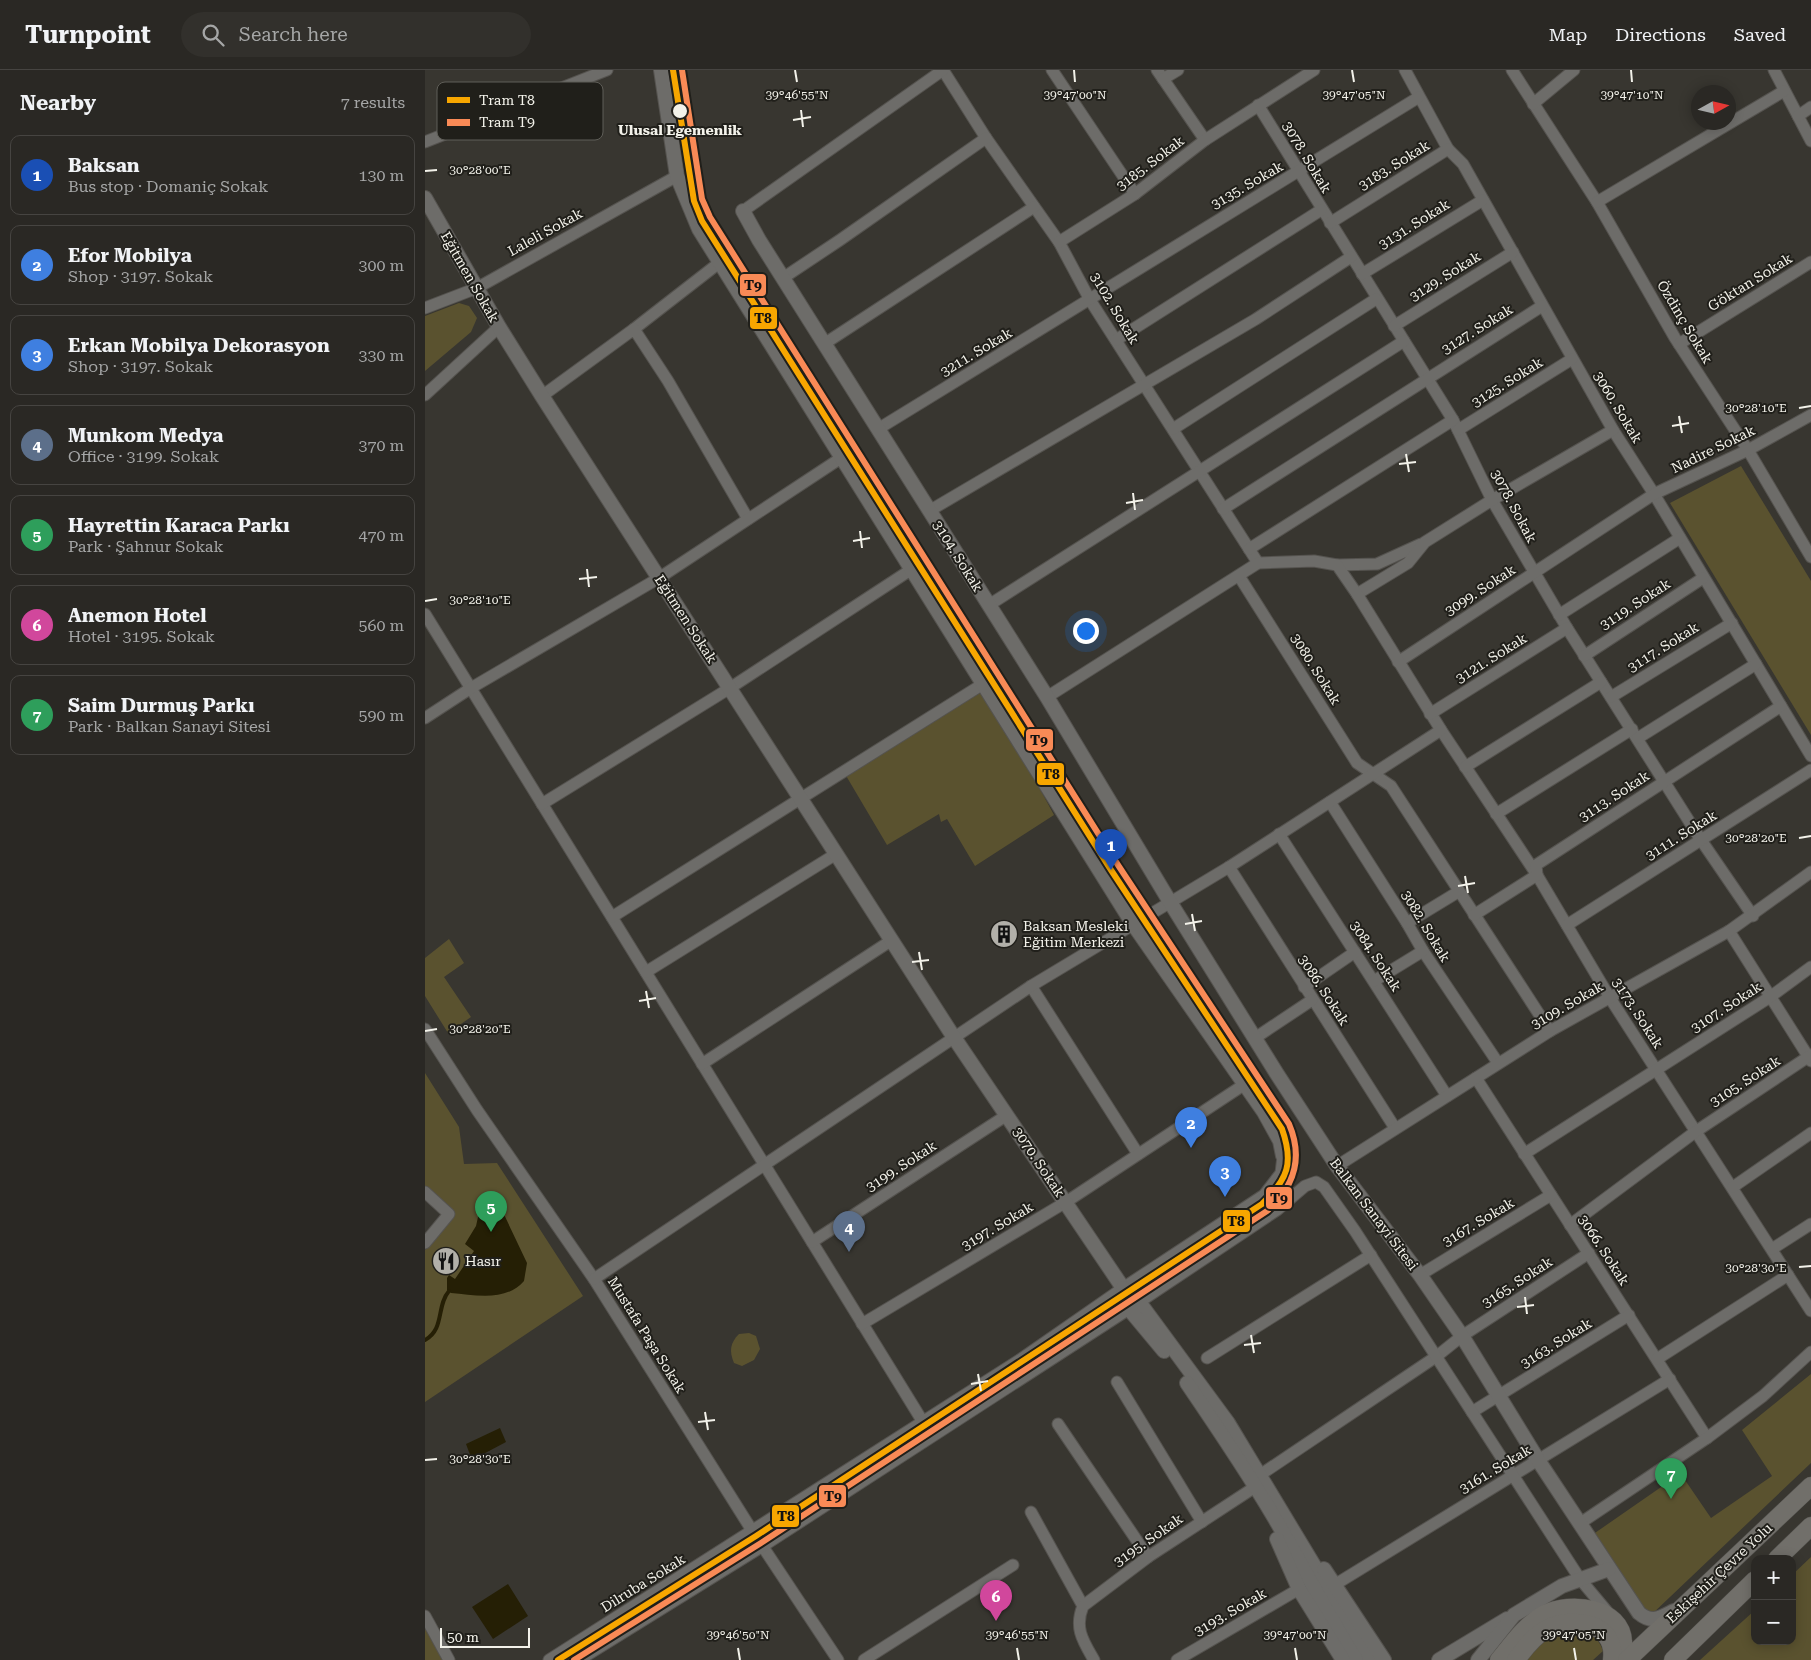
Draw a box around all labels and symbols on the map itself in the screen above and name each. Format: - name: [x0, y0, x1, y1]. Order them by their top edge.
- legend: [437, 82, 603, 140]
- north arrow: [1691, 85, 1736, 130]
- text: 39°46'55"N: [765, 88, 829, 102]
- text: 39°47'00"N: [1043, 88, 1107, 102]
- text: 39°47'05"N: [1322, 88, 1386, 102]
- text: 39°47'10"N: [1600, 88, 1664, 102]
- text: Tram T8: [479, 92, 535, 108]
- marker: Ulusal Egemenlik: [671, 102, 689, 120]
- text: Tram T9: [479, 114, 535, 130]
- street label: 3078. Sokak: [1279, 118, 1335, 196]
- place label: Ulusal Egemenlik: [618, 122, 742, 138]
- street label: 3185. Sokak: [1113, 132, 1187, 194]
- street label: 3183. Sokak: [1355, 137, 1433, 193]
- street label: 3135. Sokak: [1208, 158, 1286, 212]
- text: 30°28'00"E: [449, 163, 511, 177]
- street label: 3131. Sokak: [1375, 196, 1453, 252]
- street label: Laleli Sokak: [505, 205, 585, 259]
- street label: Eğitmen Sokak: [438, 229, 502, 325]
- street label: 3129. Sokak: [1406, 248, 1484, 304]
- street label: Göktan Sokak: [1705, 250, 1795, 314]
- street label: 3102. Sokak: [1087, 269, 1143, 347]
- line badge: T9: [739, 273, 767, 297]
- text: T9: [744, 277, 762, 293]
- street label: Özdinç Sokak: [1654, 278, 1716, 366]
- street label: 3127. Sokak: [1438, 301, 1516, 357]
- line badge: T8: [749, 306, 778, 330]
- text: T8: [754, 310, 772, 326]
- street label: 3211. Sokak: [937, 324, 1015, 380]
- street label: 3125. Sokak: [1468, 354, 1546, 410]
- street label: 3060. Sokak: [1590, 368, 1646, 446]
- text: 30°28'10"E: [1725, 401, 1787, 415]
- street label: Nadire Sokak: [1669, 422, 1758, 476]
- street label: 3078. Sokak: [1488, 467, 1540, 546]
- street label: 3104. Sokak: [930, 517, 986, 595]
- street label: 3099. Sokak: [1442, 561, 1518, 619]
- street label: Eğitmen Sokak: [652, 572, 721, 666]
- street label: 3119. Sokak: [1597, 575, 1673, 633]
- text: 30°28'10"E: [449, 593, 511, 607]
- your location: [1073, 618, 1099, 644]
- street label: 3117. Sokak: [1624, 619, 1702, 675]
- street label: 3080. Sokak: [1288, 630, 1344, 708]
- street label: 3121. Sokak: [1452, 630, 1530, 686]
- line badge: T9: [1025, 728, 1054, 752]
- text: T9: [1030, 732, 1048, 748]
- line badge: T8: [1036, 762, 1065, 786]
- text: T8: [1042, 766, 1060, 782]
- street label: 3113. Sokak: [1576, 767, 1652, 825]
- street label: 3111. Sokak: [1642, 807, 1720, 863]
- pin: 1: [1095, 829, 1127, 870]
- text: 30°28'20"E: [1725, 831, 1787, 845]
- street label: 3082. Sokak: [1398, 887, 1454, 965]
- place label: Baksan Mesleki Eğitim Merkezi: [1023, 918, 1129, 950]
- street label: 3084. Sokak: [1347, 918, 1405, 994]
- building icon: Baksan Mesleki Eğitim Merkezi: [989, 919, 1019, 949]
- street label: 3086. Sokak: [1295, 952, 1353, 1028]
- street label: 3173. Sokak: [1609, 975, 1667, 1051]
- street label: 3109. Sokak: [1528, 978, 1606, 1032]
- street label: 3107. Sokak: [1688, 978, 1764, 1036]
- text: 30°28'20"E: [449, 1022, 511, 1036]
- street label: 3105. Sokak: [1707, 1052, 1783, 1110]
- pin: 2: [1175, 1107, 1207, 1148]
- street label: 3070. Sokak: [1010, 1124, 1068, 1200]
- street label: 3199. Sokak: [863, 1137, 939, 1195]
- street label: Balkan Sanayi Sitesi: [1327, 1155, 1422, 1273]
- pin: 3: [1209, 1156, 1241, 1197]
- line badge: T9: [1265, 1186, 1293, 1210]
- text: T9: [1270, 1190, 1288, 1206]
- pin: 5: [475, 1191, 507, 1232]
- street label: 3167. Sokak: [1439, 1194, 1517, 1250]
- street label: 3197. Sokak: [958, 1198, 1036, 1254]
- line badge: T8: [1222, 1209, 1251, 1233]
- pin: 4: [833, 1211, 865, 1252]
- street label: 3066. Sokak: [1575, 1212, 1633, 1288]
- text: T8: [1227, 1213, 1245, 1229]
- restaurant icon: Hasır: [431, 1246, 461, 1276]
- place label: Hasır: [465, 1253, 501, 1269]
- street label: 3165. Sokak: [1479, 1253, 1555, 1311]
- text: 30°28'30"E: [1725, 1261, 1787, 1275]
- street label: Mustafa Paşa Sokak: [605, 1274, 689, 1396]
- street label: 3163. Sokak: [1517, 1315, 1595, 1371]
- street label: 3161. Sokak: [1456, 1441, 1534, 1497]
- text: 30°28'30"E: [449, 1452, 511, 1466]
- pin: 7: [1655, 1458, 1687, 1499]
- line badge: T9: [818, 1484, 847, 1508]
- text: T9: [824, 1488, 842, 1504]
- line badge: T8: [771, 1504, 800, 1528]
- text: T8: [777, 1508, 795, 1524]
- street label: 3195. Sokak: [1110, 1510, 1186, 1570]
- street label: Eskişehir Çevre Yolu: [1663, 1520, 1775, 1626]
- street label: Dilruba Sokak: [598, 1551, 688, 1615]
- pin: 6: [980, 1580, 1012, 1621]
- street label: 3193. Sokak: [1191, 1585, 1269, 1639]
- scale bar: [440, 1625, 530, 1648]
- text: 39°46'50"N: [706, 1628, 770, 1642]
- text: 39°46'55"N: [985, 1628, 1049, 1642]
- text: 39°47'00"N: [1263, 1628, 1327, 1642]
- text: 39°47'05"N: [1542, 1628, 1606, 1642]

